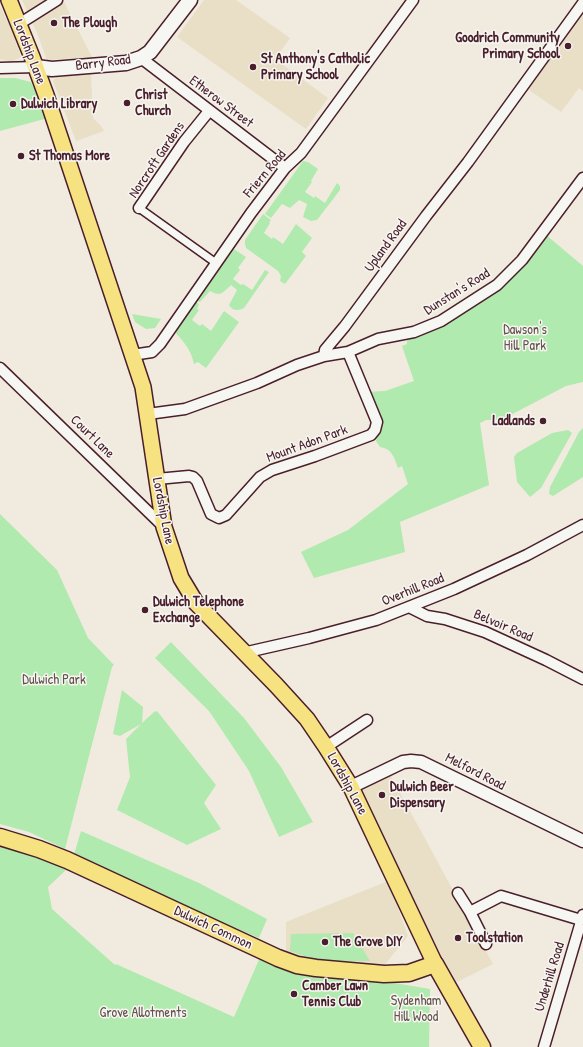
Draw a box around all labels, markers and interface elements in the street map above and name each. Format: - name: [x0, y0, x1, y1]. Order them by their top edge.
- place label: The Plough: [62, 15, 117, 31]
- street label: Lordship Lane: [9, 17, 49, 87]
- marker: The Plough: [49, 18, 59, 28]
- place label: Goodrich Community Primary School: [455, 30, 560, 62]
- marker: Goodrich Community Primary School: [563, 41, 573, 51]
- street label: Barry Road: [74, 51, 132, 75]
- place label: St Anthony's Catholic Primary School: [261, 51, 370, 84]
- marker: St Anthony's Catholic Primary School: [248, 62, 258, 72]
- street label: Etherow Street: [186, 72, 256, 132]
- place label: Christ Church: [135, 87, 171, 120]
- place label: Dulwich Library: [21, 96, 97, 112]
- marker: Christ Church: [122, 98, 132, 108]
- marker: Dulwich Library: [8, 99, 18, 109]
- street label: Norcroft Gardens: [125, 119, 189, 201]
- street label: Friern Road: [240, 147, 290, 201]
- place label: St Thomas More: [29, 148, 110, 164]
- marker: St Thomas More: [16, 151, 26, 161]
- street label: Upland Road: [361, 216, 411, 276]
- street label: Dunstan's Road: [421, 265, 493, 319]
- park label: Dawson's Hill Park: [503, 322, 547, 354]
- street label: Court Lane: [66, 412, 118, 462]
- place label: Ladlands: [492, 413, 535, 429]
- marker: Ladlands: [538, 416, 548, 426]
- street label: Mount Adon Park: [264, 422, 350, 466]
- street label: Lordship Lane: [148, 476, 178, 546]
- street label: Overhill Road: [379, 570, 447, 610]
- place label: Dulwich Telephone Exchange: [153, 594, 244, 626]
- marker: Dulwich Telephone Exchange: [140, 605, 150, 615]
- street label: Belvoir Road: [471, 606, 535, 646]
- park label: Dulwich Park: [22, 672, 86, 688]
- street label: Lordship Lane: [323, 750, 371, 818]
- street label: Melford Road: [442, 750, 508, 794]
- place label: Dulwich Beer Dispensary: [390, 779, 454, 812]
- marker: Dulwich Beer Dispensary: [377, 790, 387, 800]
- street label: Dulwich Common: [171, 903, 255, 953]
- place label: Toolstation: [466, 930, 523, 946]
- marker: Toolstation: [453, 933, 463, 943]
- place label: The Grove DIY: [333, 934, 402, 950]
- marker: The Grove DIY: [320, 937, 330, 947]
- street label: Underhill Road: [531, 940, 569, 1014]
- place label: Camber Lawn Tennis Club: [302, 978, 368, 1010]
- marker: Camber Lawn Tennis Club: [289, 989, 299, 999]
- park label: Sydenham Hill Wood: [391, 993, 441, 1026]
- park label: Grove Allotments: [99, 1005, 187, 1021]

